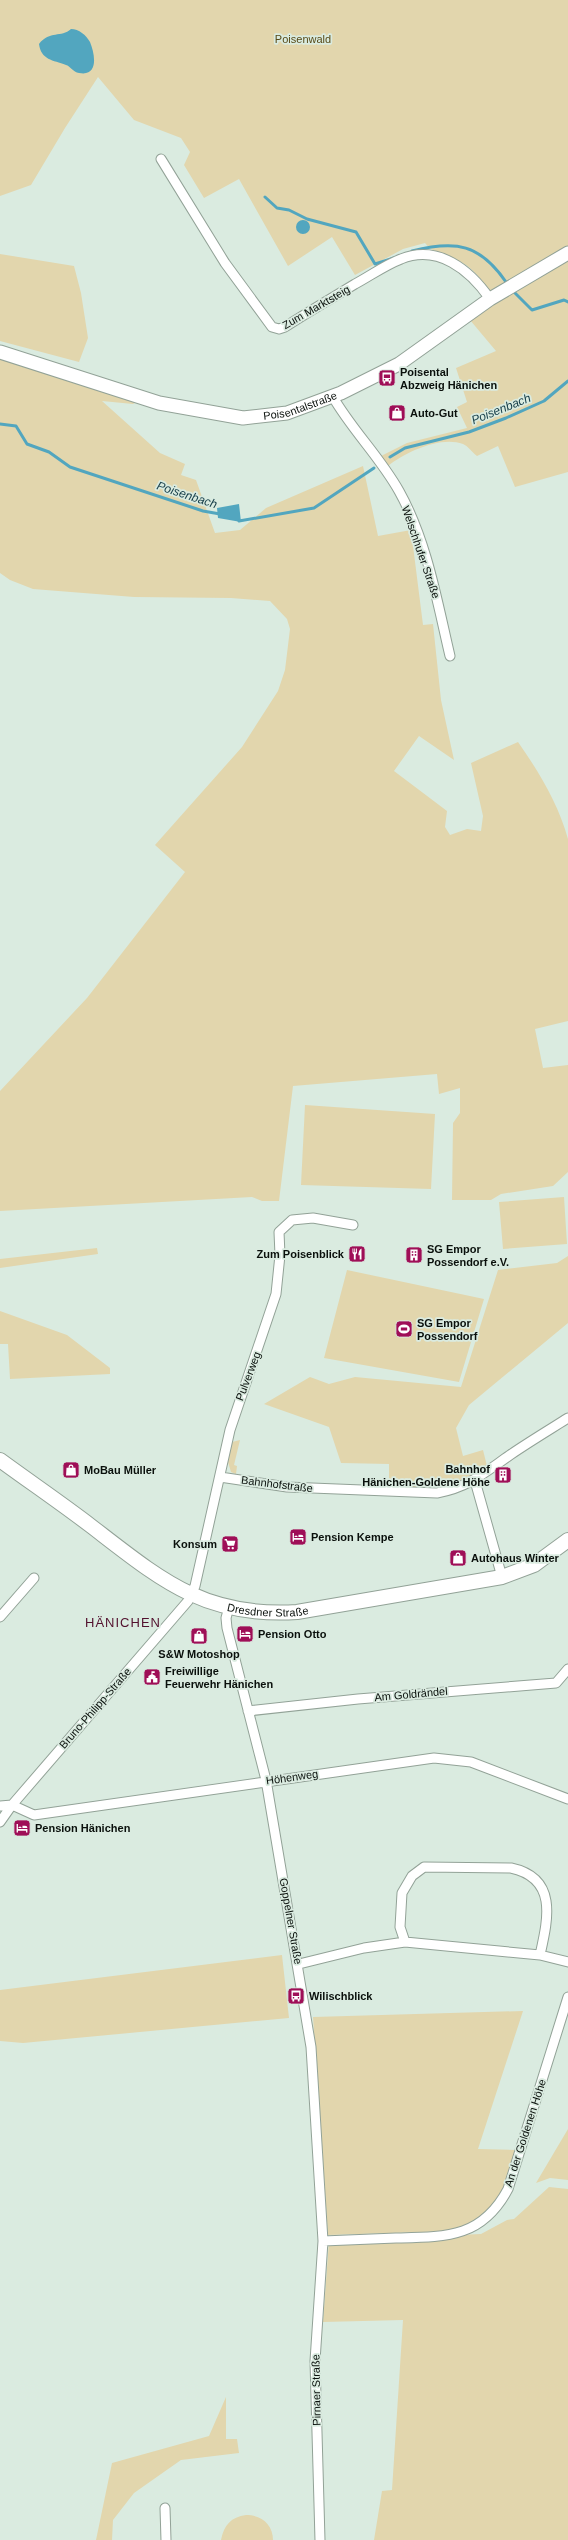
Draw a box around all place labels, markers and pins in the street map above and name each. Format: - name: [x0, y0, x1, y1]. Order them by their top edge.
- place label: Poisental Abzweig Hänichen: [400, 366, 497, 391]
- bus stop icon: Poisental Abzweig Hänichen: [377, 368, 397, 388]
- shop icon: Auto-Gut: [387, 403, 407, 423]
- place label: Auto-Gut: [410, 407, 458, 419]
- place label: SG Empor Possendorf e.V.: [427, 1243, 509, 1268]
- restaurant icon: Zum Poisenblick: [347, 1244, 367, 1264]
- building icon: SG Empor Possendorf e.V.: [404, 1245, 424, 1265]
- place label: Zum Poisenblick: [257, 1248, 345, 1260]
- place label: SG Empor Possendorf: [417, 1317, 478, 1342]
- sports icon: SG Empor Possendorf: [394, 1319, 414, 1339]
- shop icon: MoBau Müller: [61, 1460, 81, 1480]
- place label: Bahnhof Hänichen-Goldene Höhe: [362, 1463, 490, 1488]
- place label: MoBau Müller: [84, 1464, 157, 1476]
- building icon: Bahnhof Hänichen-Goldene Höhe: [493, 1465, 513, 1485]
- hotel icon: Pension Kempe: [288, 1527, 308, 1547]
- place label: Pension Kempe: [311, 1531, 394, 1543]
- supermarket icon: Konsum: [220, 1534, 240, 1554]
- place label: Konsum: [173, 1538, 217, 1550]
- shop icon: Autohaus Winter: [448, 1548, 468, 1568]
- place label: Autohaus Winter: [471, 1552, 560, 1564]
- hotel icon: Pension Otto: [235, 1624, 255, 1644]
- shop icon: S&W Motoshop: [189, 1626, 209, 1646]
- place label: Pension Otto: [258, 1628, 327, 1640]
- place label: S&W Motoshop: [158, 1648, 240, 1660]
- place label: Freiwillige Feuerwehr Hänichen: [165, 1665, 273, 1690]
- public building icon: Freiwillige Feuerwehr Hänichen: [142, 1667, 162, 1687]
- hotel icon: Pension Hänichen: [12, 1818, 32, 1838]
- place label: Pension Hänichen: [35, 1822, 131, 1834]
- bus stop icon: Wilischblick: [286, 1986, 306, 2006]
- place label: Wilischblick: [309, 1990, 373, 2002]

